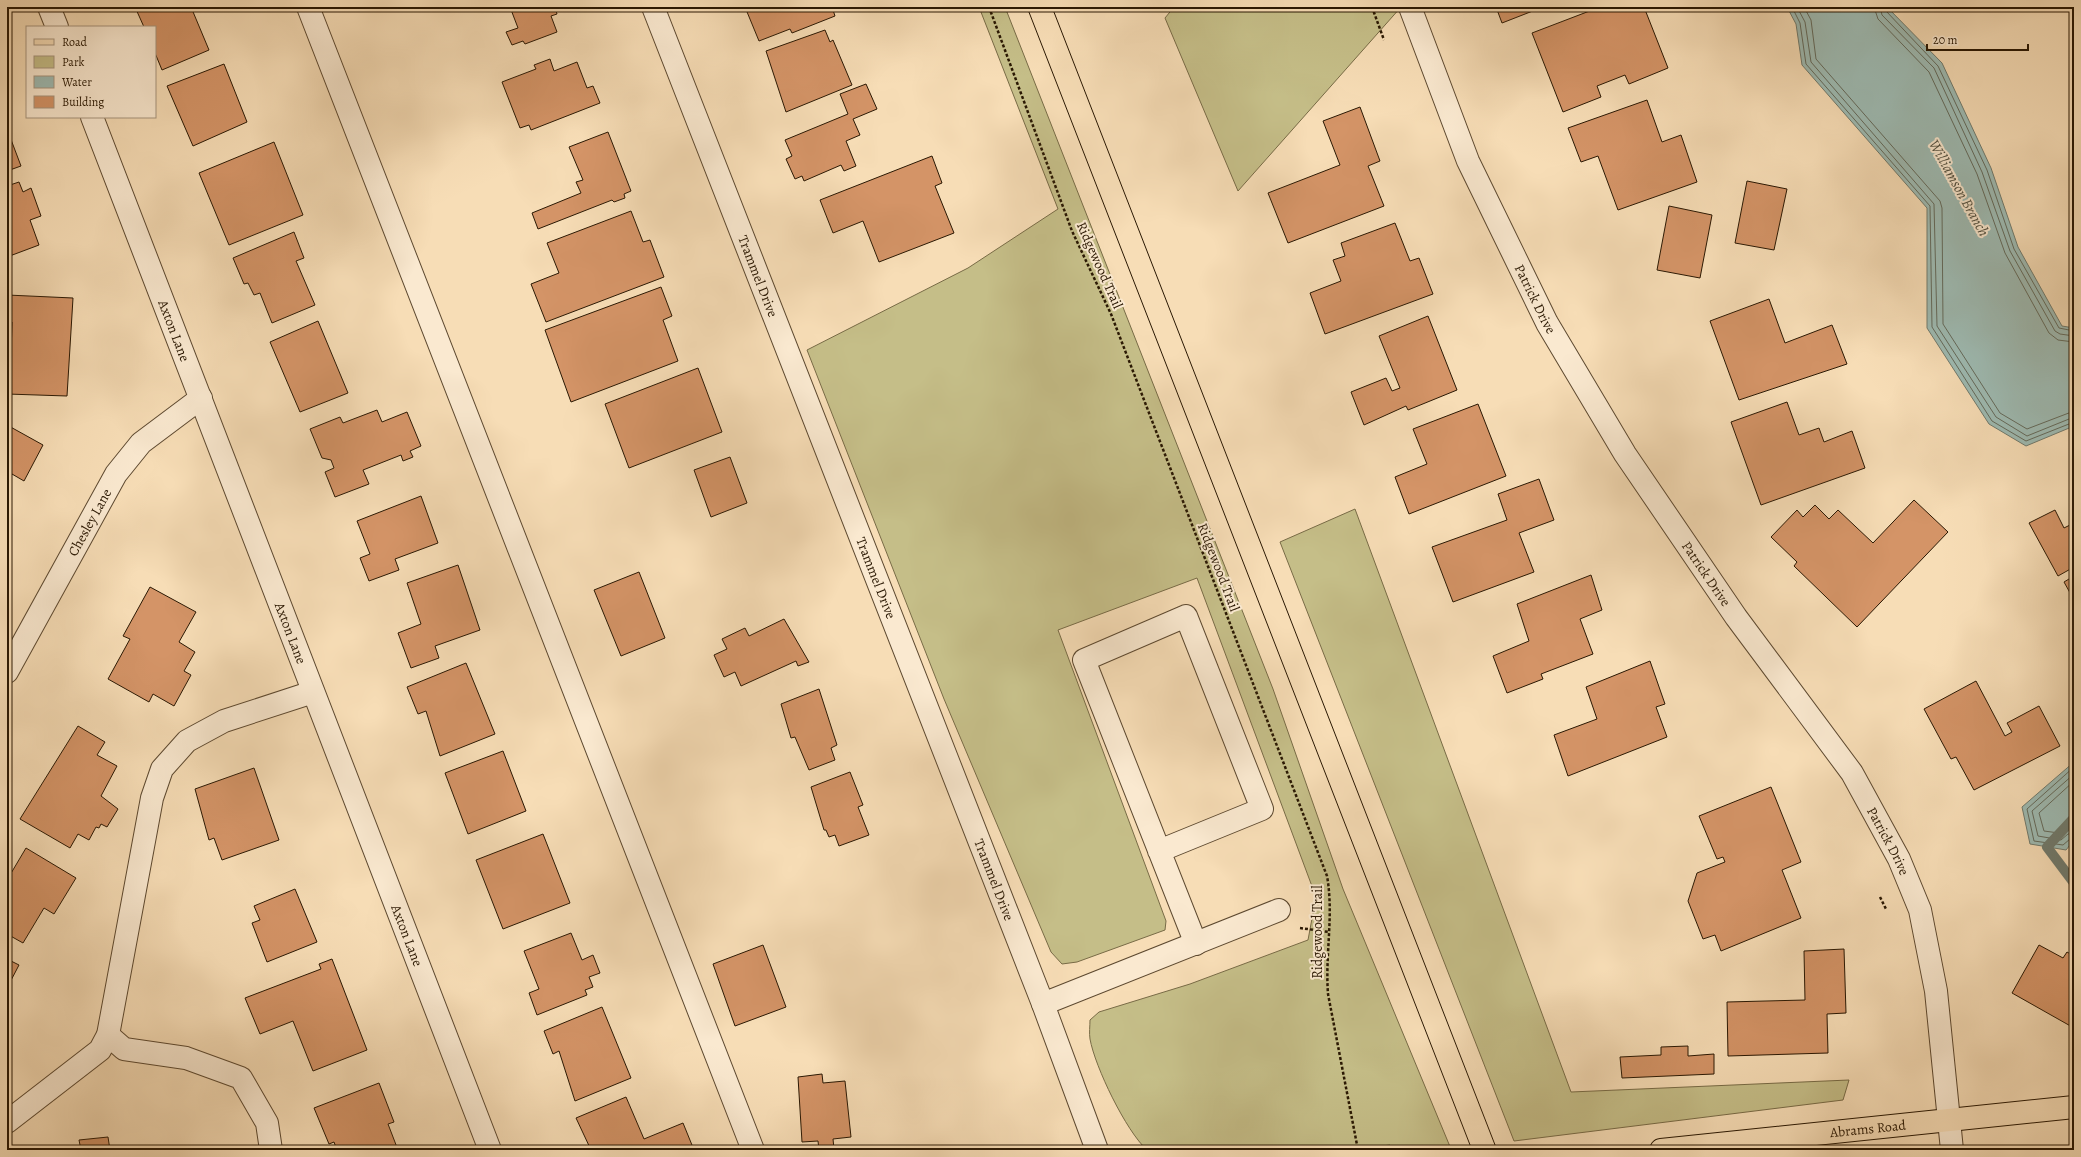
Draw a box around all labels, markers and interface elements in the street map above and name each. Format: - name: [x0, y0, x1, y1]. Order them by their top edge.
- legend: [26, 26, 156, 118]
- scale bar: [1927, 26, 2028, 52]
- text: 20 m: [1933, 32, 1957, 48]
- text: Road: [62, 34, 88, 50]
- text: Park: [62, 54, 85, 70]
- text: Water: [61, 74, 92, 90]
- text: Building: [62, 94, 104, 110]
- water label: Williamson Branch: [1924, 136, 1994, 240]
- street label: Ridgewood Trail: [1072, 219, 1127, 312]
- street label: Trammel Drive: [733, 233, 782, 320]
- street label: Patrick Drive: [1510, 261, 1560, 337]
- street label: Axton Lane: [153, 296, 194, 364]
- street label: Chesley Lane: [64, 485, 116, 560]
- street label: Ridgewood Trail: [1193, 520, 1244, 615]
- street label: Trammel Drive: [851, 534, 900, 622]
- street label: Patrick Drive: [1677, 538, 1735, 610]
- street label: Axton Lane: [270, 599, 311, 667]
- street label: Patrick Drive: [1862, 803, 1914, 878]
- street label: Trammel Drive: [969, 836, 1018, 923]
- street label: Ridgewood Trail: [1308, 885, 1327, 979]
- street label: Axton Lane: [386, 901, 427, 969]
- street label: Abrams Road: [1828, 1116, 1907, 1142]

